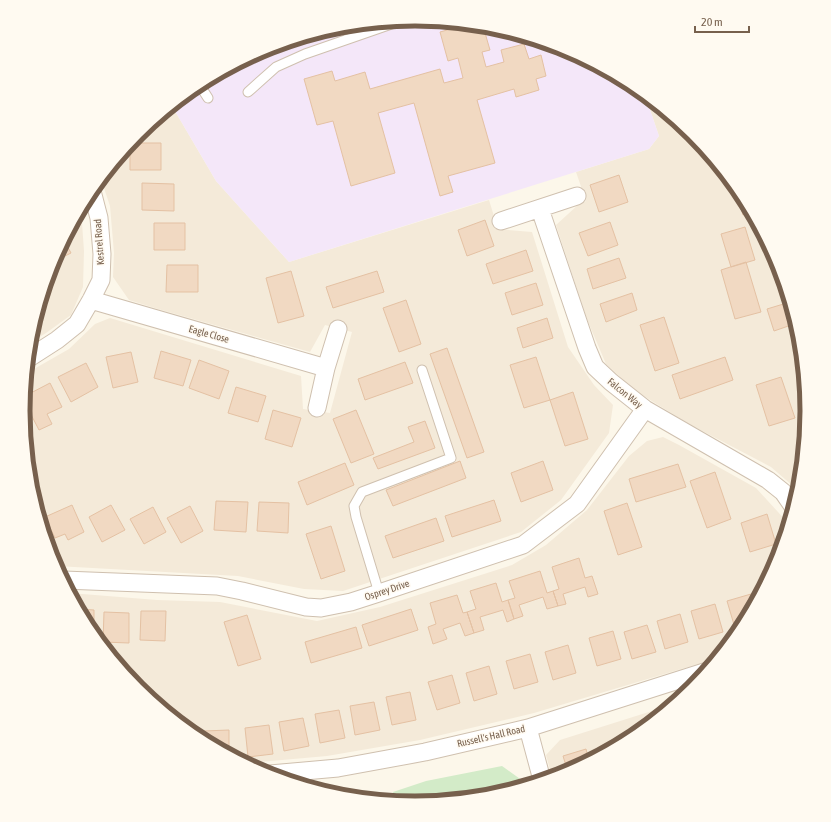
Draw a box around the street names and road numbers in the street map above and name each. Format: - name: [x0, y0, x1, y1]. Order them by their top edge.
- street label: Kestrel Road: [92, 218, 106, 265]
- street label: Eagle Close: [188, 323, 231, 345]
- street label: Falcon Way: [605, 376, 645, 410]
- street label: Osprey Drive: [363, 577, 411, 602]
- street label: Russell's Hall Road: [456, 723, 526, 749]

